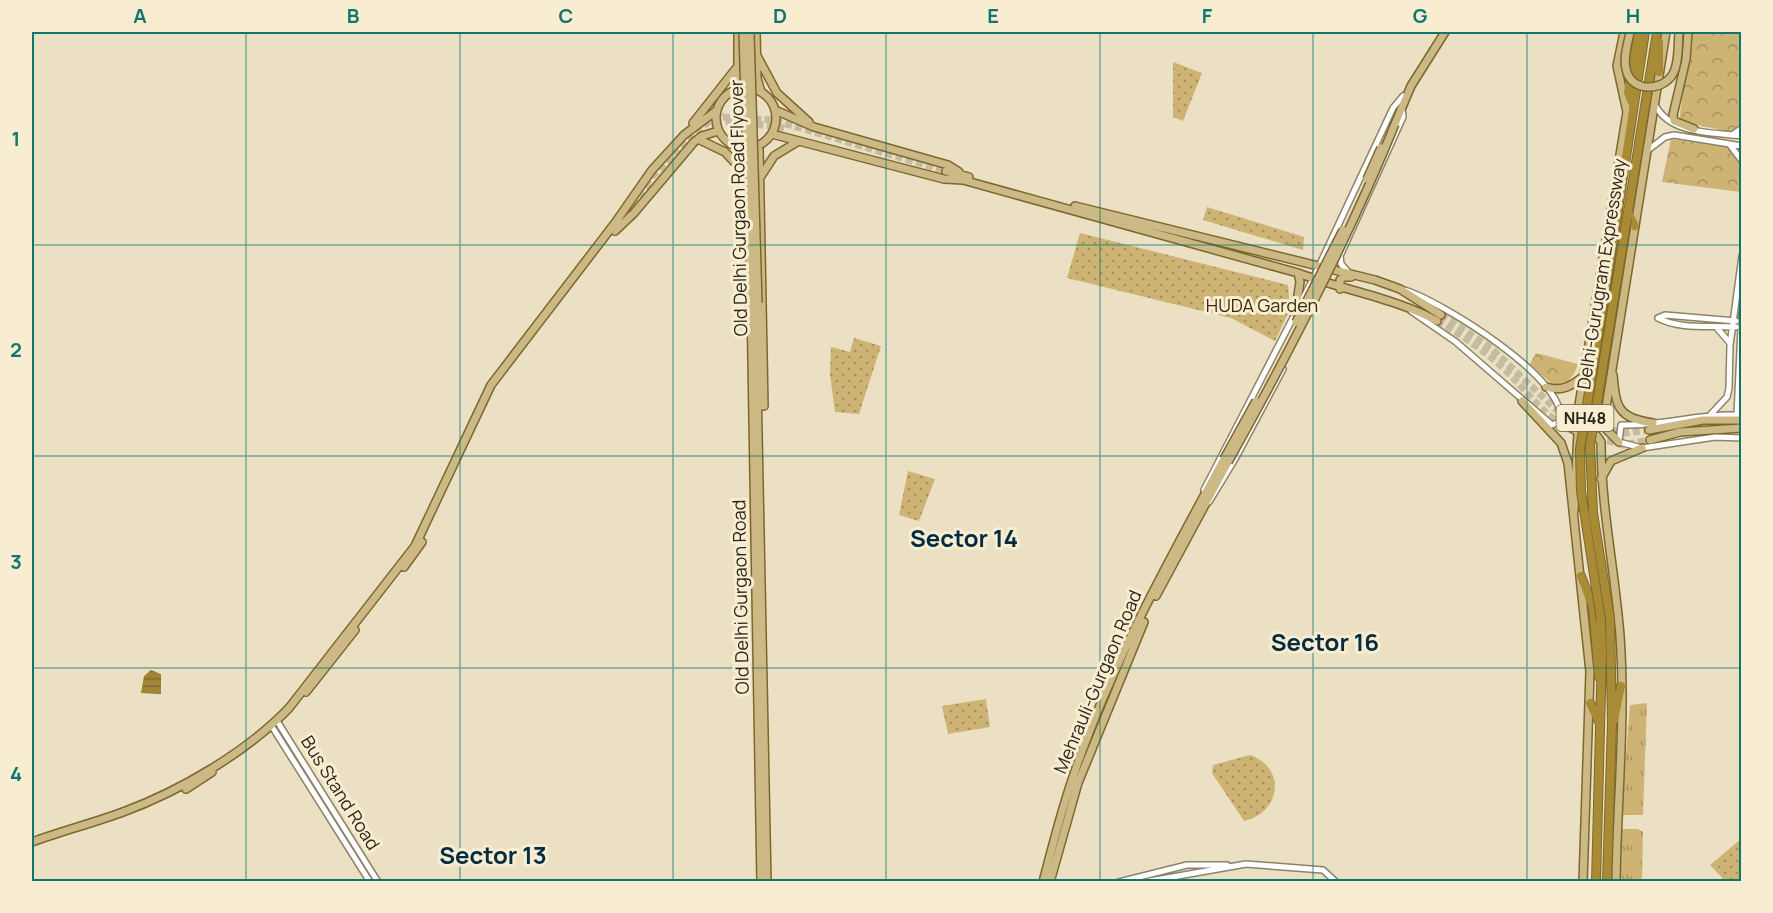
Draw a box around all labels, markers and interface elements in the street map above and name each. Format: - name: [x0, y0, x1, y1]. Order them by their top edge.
- text: A: [133, 2, 147, 29]
- text: B: [347, 2, 360, 29]
- text: C: [559, 2, 573, 29]
- text: D: [773, 2, 787, 29]
- text: E: [987, 2, 999, 29]
- text: F: [1202, 2, 1213, 29]
- text: G: [1413, 2, 1428, 29]
- text: H: [1626, 2, 1640, 29]
- street label: Old Delhi Gurgaon Road Flyover: [724, 79, 752, 337]
- text: 1: [12, 125, 20, 152]
- street label: Delhi-Gurugram Expressway: [1571, 156, 1631, 391]
- park label: HUDA Garden: [1206, 293, 1318, 317]
- text: 2: [10, 336, 22, 363]
- road number: NH48: [1556, 405, 1614, 431]
- street label: Old Delhi Gurgaon Road: [726, 500, 754, 695]
- district label: Sector 14: [910, 521, 1018, 554]
- text: 3: [10, 548, 22, 575]
- street label: Mehrauli-Gurgaon Road: [1048, 586, 1147, 777]
- district label: Sector 16: [1271, 625, 1379, 658]
- street label: Bus Stand Road: [296, 731, 386, 854]
- text: 4: [10, 760, 22, 787]
- district label: Sector 13: [439, 838, 547, 871]

